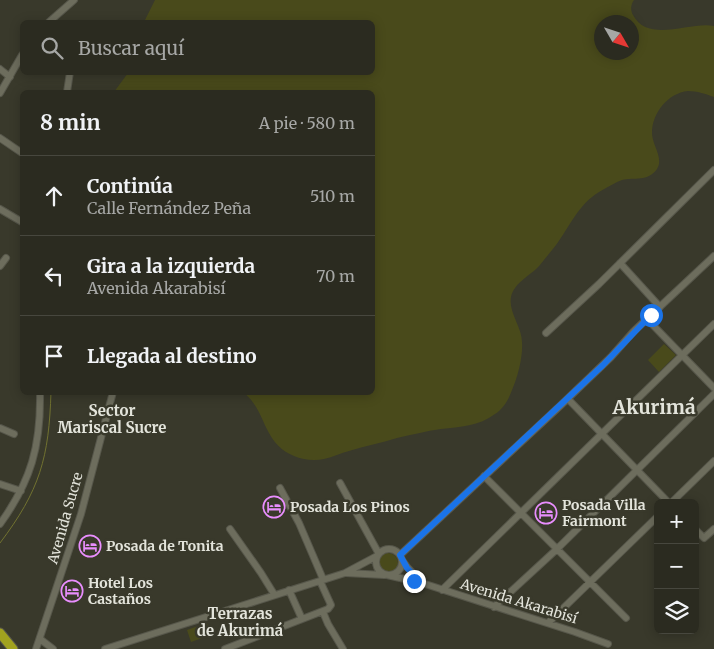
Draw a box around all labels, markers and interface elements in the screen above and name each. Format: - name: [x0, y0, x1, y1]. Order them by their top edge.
- north arrow: [594, 15, 639, 60]
- search box: [20, 20, 375, 75]
- icon: search: [38, 34, 66, 62]
- text: Buscar aquí: [78, 36, 184, 60]
- text: 8 min: [40, 109, 101, 136]
- text: A pie · 580 m: [259, 113, 355, 133]
- text: Continúa: [87, 174, 173, 198]
- icon: ahead: [40, 182, 68, 210]
- text: 510 m: [310, 186, 355, 206]
- text: Calle Fernández Peña: [87, 198, 251, 218]
- text: Gira a la izquierda: [87, 254, 255, 278]
- icon: left: [40, 262, 68, 290]
- text: 70 m: [316, 266, 355, 286]
- text: Avenida Akarabisí: [87, 278, 226, 298]
- route start: [640, 304, 663, 327]
- icon: arrive: [40, 342, 68, 370]
- text: Llegada al destino: [87, 344, 257, 368]
- district label: Akurimá: [611, 395, 696, 419]
- district label: Sector Mariscal Sucre: [58, 401, 166, 437]
- street label: Avenida Sucre: [43, 470, 87, 567]
- hotel icon: Posada Los Pinos: [262, 495, 286, 519]
- place label: Posada Villa Fairmont: [562, 496, 646, 530]
- place label: Posada Los Pinos: [290, 498, 410, 516]
- map controls: [654, 499, 699, 634]
- button: +: [654, 499, 699, 544]
- hotel icon: Posada Villa Fairmont: [534, 501, 558, 525]
- hotel icon: Posada de Tonita: [78, 534, 102, 558]
- place label: Posada de Tonita: [106, 537, 224, 555]
- button: −: [654, 544, 699, 589]
- route end: [403, 570, 426, 593]
- place label: Hotel Los Castaños: [88, 574, 153, 608]
- street label: Avenida Akarabisí: [457, 574, 580, 627]
- hotel icon: Hotel Los Castaños: [60, 579, 84, 603]
- button: layers: [654, 589, 699, 634]
- district label: Terrazas de Akurimá: [197, 604, 284, 640]

